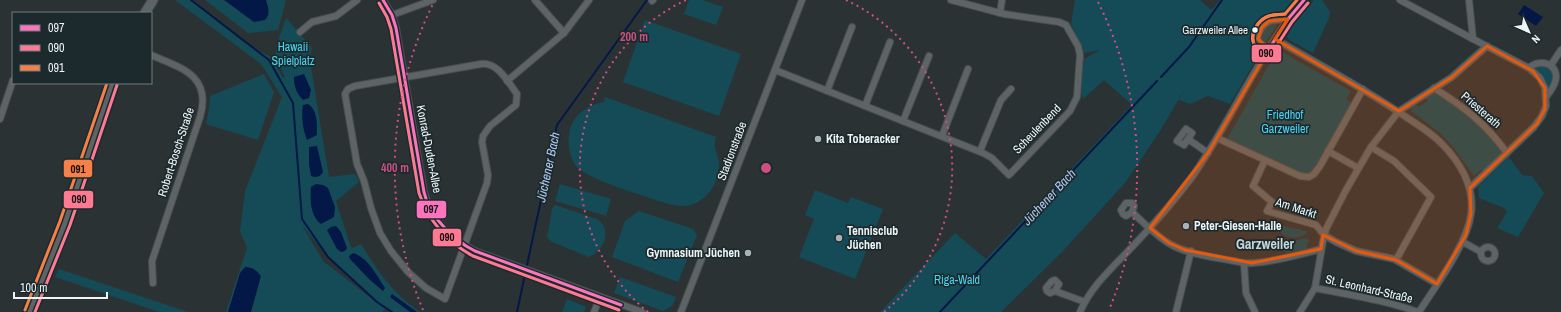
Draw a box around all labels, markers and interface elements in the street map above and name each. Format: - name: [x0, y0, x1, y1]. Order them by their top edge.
- legend: [12, 12, 152, 84]
- north arrow: [1509, 12, 1549, 52]
- text: 097: [48, 20, 65, 36]
- place label: Garzweiler Allee: [1182, 23, 1248, 37]
- marker: Garzweiler Allee: [1250, 25, 1260, 35]
- text: 200 m: [620, 29, 648, 45]
- text: N: [1529, 32, 1543, 46]
- park label: Hawaii Spielplatz: [271, 39, 315, 69]
- text: 090: [48, 40, 64, 56]
- line badge: 090: [1251, 44, 1282, 63]
- text: 090: [1258, 46, 1274, 60]
- text: 091: [48, 60, 65, 76]
- street label: Priesterath: [1458, 88, 1504, 132]
- street label: Scheulenbend: [1009, 101, 1065, 157]
- street label: Konrad-Duden-Allee: [413, 104, 445, 194]
- street label: Robert-Bosch-Straße: [154, 105, 198, 199]
- park label: Friedhof Garzweiler: [1261, 107, 1310, 137]
- street label: Stadionstraße: [713, 119, 751, 183]
- water label: Jüchener Bach: [532, 130, 564, 205]
- place label: Kita Toberacker: [826, 131, 900, 147]
- marker: Kita Toberacker: [813, 134, 823, 144]
- line badge: 091: [63, 159, 93, 178]
- text: 400 m: [381, 160, 409, 176]
- centre of rings: [759, 161, 773, 175]
- text: 091: [70, 162, 86, 176]
- water label: Jüchener Bach: [1018, 165, 1080, 230]
- line badge: 090: [63, 190, 94, 209]
- text: 090: [71, 192, 87, 206]
- street label: Am Markt: [1273, 194, 1319, 222]
- line badge: 097: [416, 200, 447, 219]
- text: 097: [423, 202, 439, 216]
- place label: Peter-Giesen-Halle: [1194, 218, 1282, 234]
- marker: Peter-Giesen-Halle: [1181, 221, 1191, 231]
- place label: Tennisclub Jüchen: [847, 223, 898, 253]
- line badge: 090: [432, 228, 462, 247]
- text: 090: [439, 230, 455, 244]
- marker: Tennisclub Jüchen: [834, 233, 844, 243]
- district label: Garzweiler: [1236, 235, 1295, 253]
- place label: Gymnasium Jüchen: [646, 245, 740, 261]
- marker: Gymnasium Jüchen: [743, 248, 753, 258]
- street label: St. Leonhard-Straße: [1324, 271, 1414, 307]
- park label: Riga-Wald: [934, 272, 980, 288]
- scale bar: [14, 274, 107, 300]
- text: 100 m: [20, 280, 47, 296]

